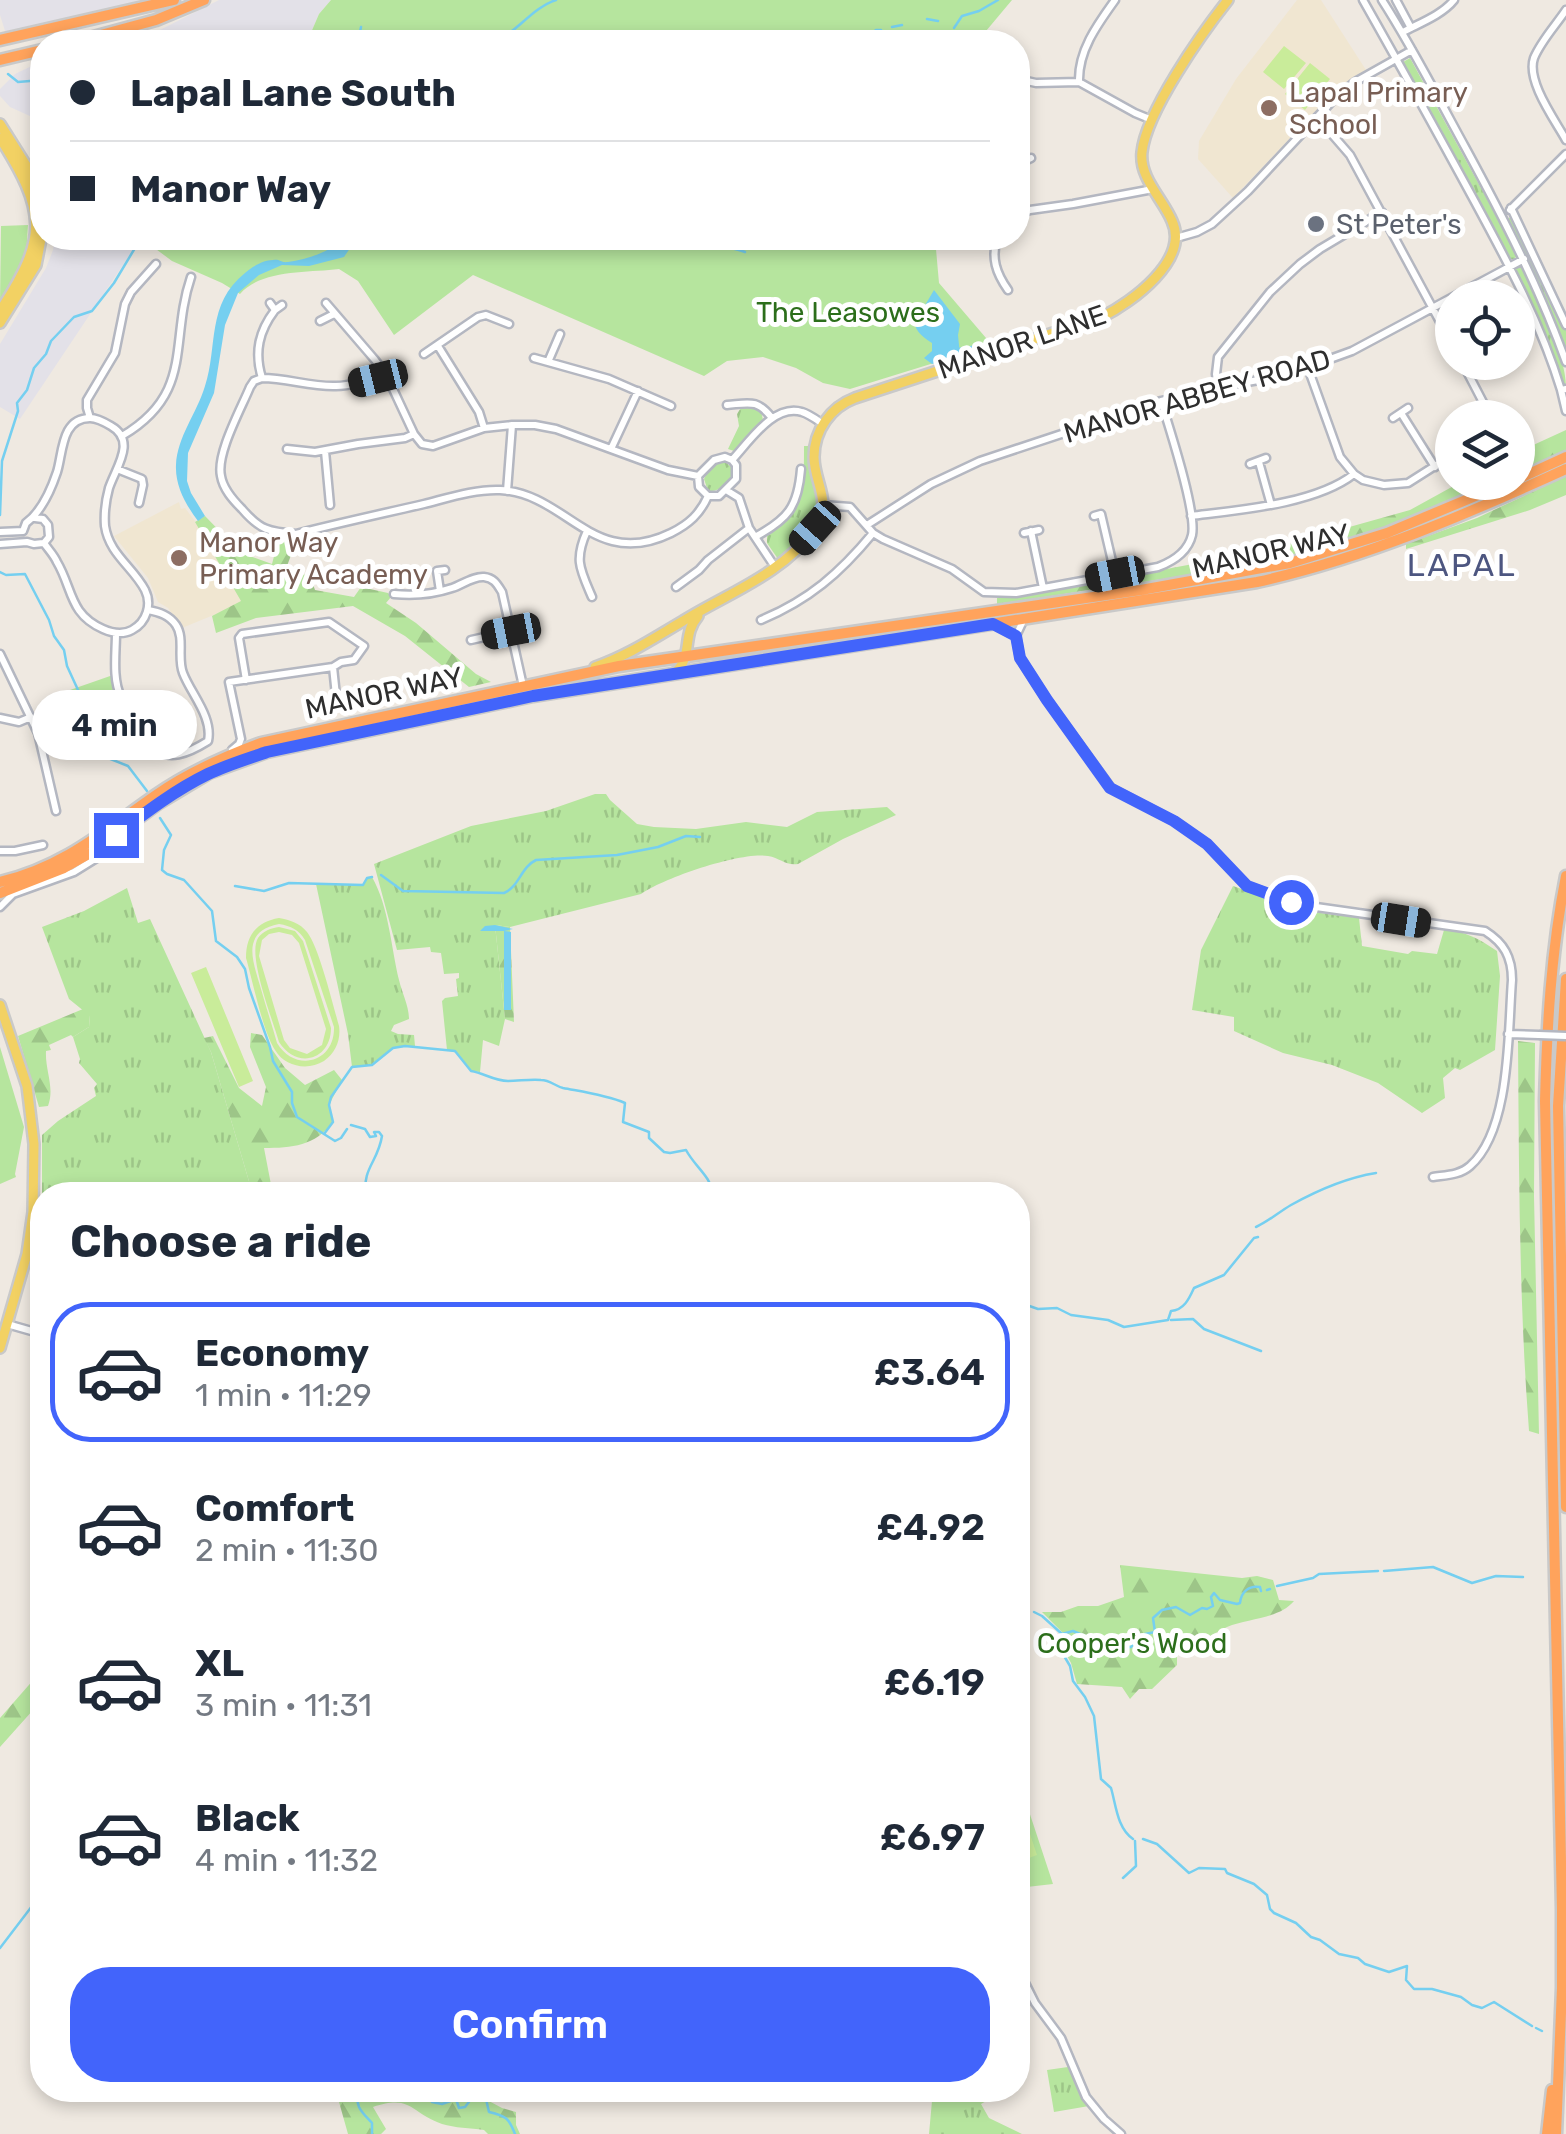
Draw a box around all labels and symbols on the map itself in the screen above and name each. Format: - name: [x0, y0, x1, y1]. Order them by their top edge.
- place label: Lapal Primary School: [1289, 76, 1468, 141]
- marker: Lapal Primary School: [1258, 97, 1280, 119]
- place label: St Peter's: [1336, 208, 1462, 241]
- marker: St Peter's: [1305, 213, 1327, 235]
- park label: The Leasowes: [756, 296, 940, 329]
- street label: MANOR LANE: [934, 298, 1110, 386]
- street label: MANOR ABBEY ROAD: [1060, 342, 1334, 450]
- car: [345, 356, 411, 400]
- car: [784, 496, 846, 560]
- street label: MANOR WAY: [1189, 517, 1353, 585]
- place label: Manor Way Primary Academy: [199, 526, 428, 591]
- district label: LAPAL: [1407, 546, 1517, 584]
- marker: Manor Way Primary Academy: [168, 547, 190, 569]
- car: [1083, 554, 1147, 594]
- car: [479, 611, 543, 651]
- street label: MANOR WAY: [302, 660, 466, 726]
- callout: 4 min: [34, 690, 198, 760]
- route end: [94, 813, 139, 858]
- route start: [1269, 880, 1314, 925]
- car: [1369, 900, 1433, 940]
- park label: Cooper's Wood: [1037, 1627, 1227, 1660]

